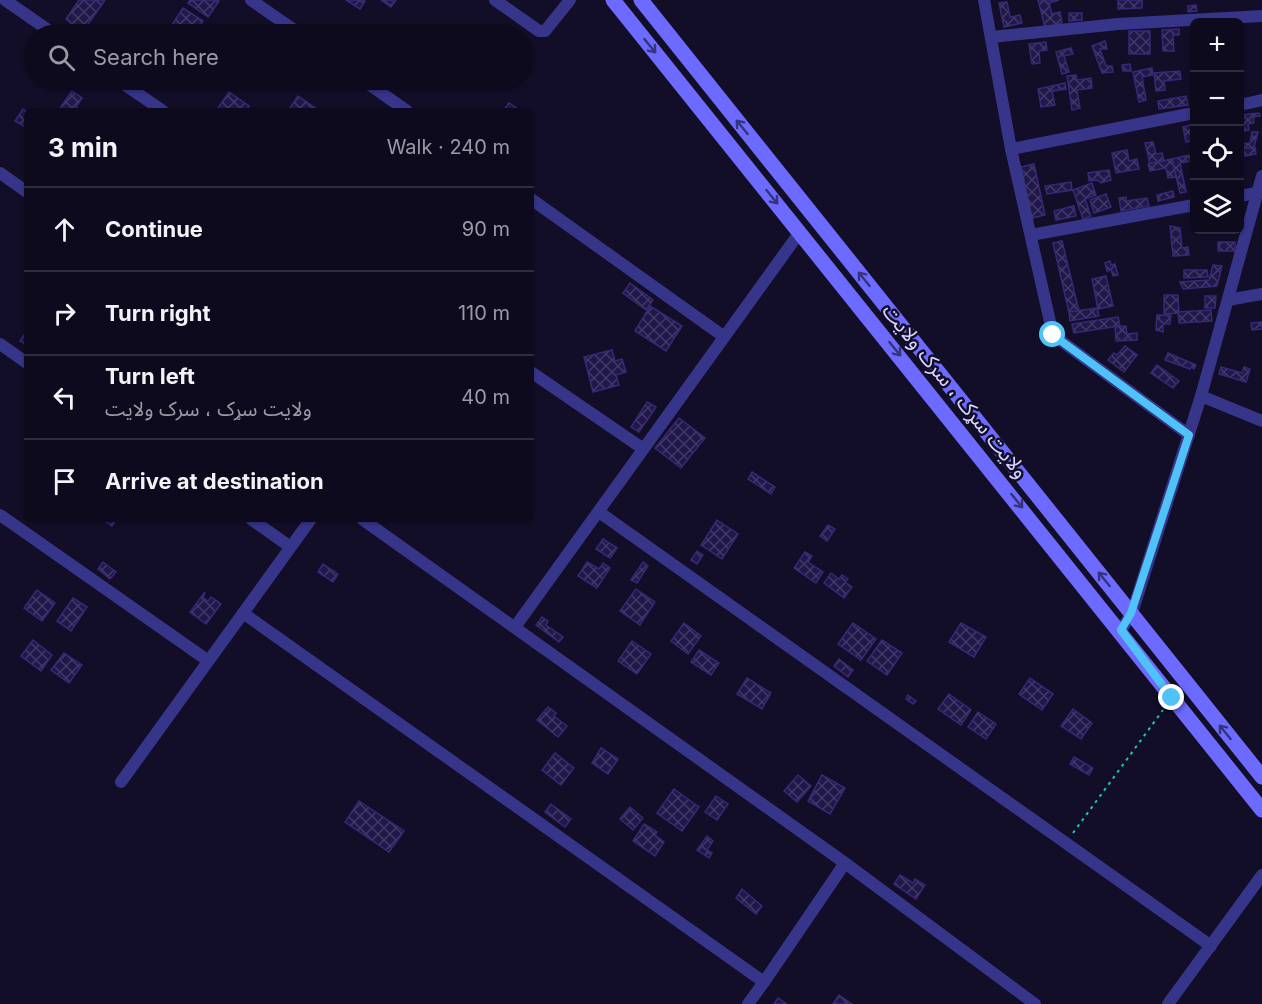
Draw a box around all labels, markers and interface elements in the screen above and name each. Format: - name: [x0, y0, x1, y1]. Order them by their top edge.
- map controls: [1190, 18, 1244, 234]
- button: +: [1190, 18, 1244, 72]
- search box: [24, 24, 534, 90]
- one-way arrow: [644, 37, 657, 53]
- icon: search: [45, 41, 78, 74]
- text: Search here: [93, 44, 219, 70]
- button: −: [1190, 72, 1244, 126]
- one-way arrow: [736, 119, 749, 135]
- button: locate: [1190, 126, 1244, 180]
- text: 3 min: [48, 132, 118, 163]
- text: Walk · 240 m: [387, 135, 510, 159]
- button: layers: [1190, 180, 1244, 234]
- one-way arrow: [766, 189, 779, 205]
- icon: ahead: [48, 213, 81, 246]
- text: Continue: [105, 216, 203, 242]
- text: 90 m: [462, 217, 510, 241]
- one-way arrow: [858, 271, 871, 287]
- icon: right: [48, 297, 81, 330]
- street label: ولایت سړک ، سرک ولایت: [877, 299, 1033, 483]
- text: Turn right: [105, 300, 211, 326]
- text: 110 m: [458, 301, 510, 325]
- route start: [1039, 321, 1065, 347]
- one-way arrow: [888, 341, 901, 357]
- text: Turn left: [105, 363, 195, 389]
- icon: left: [48, 381, 81, 414]
- text: 40 m: [461, 385, 510, 409]
- text: ولایت سړک ، سرک ولایت: [105, 397, 312, 421]
- icon: arrive: [48, 465, 81, 498]
- text: Arrive at destination: [105, 468, 324, 494]
- one-way arrow: [1010, 493, 1024, 508]
- one-way arrow: [1098, 571, 1111, 587]
- route end: [1158, 684, 1184, 710]
- one-way arrow: [1219, 724, 1232, 740]

